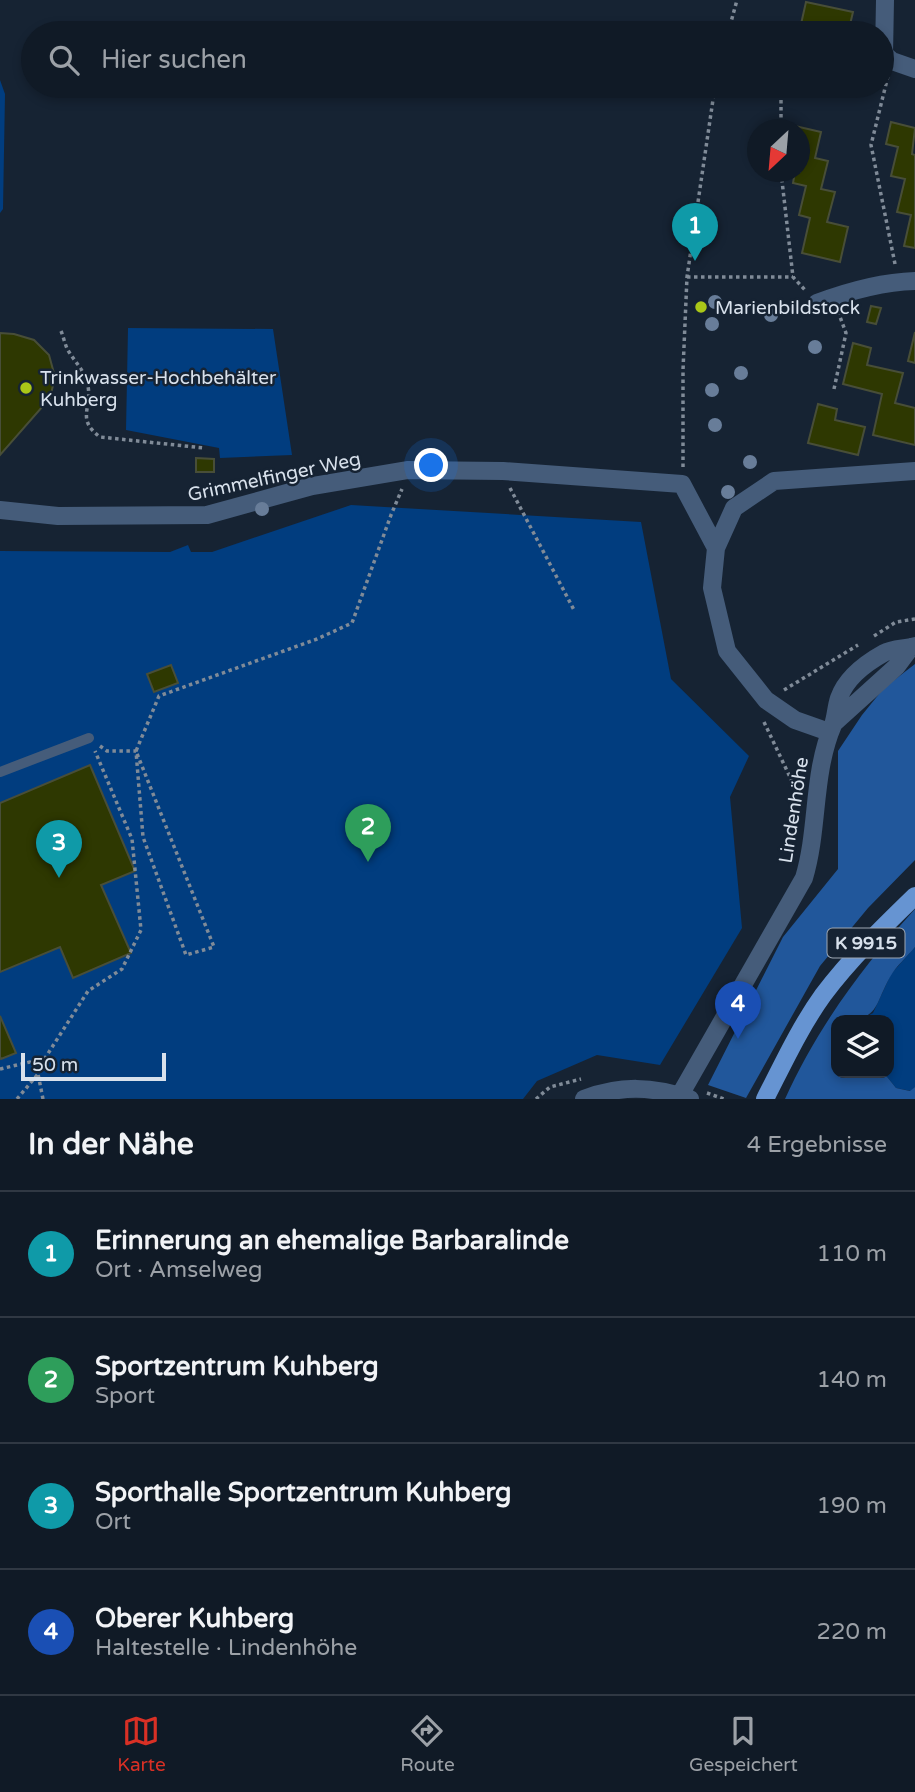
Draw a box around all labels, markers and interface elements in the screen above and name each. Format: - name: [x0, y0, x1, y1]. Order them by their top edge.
- search box: [21, 21, 894, 98]
- icon: search: [45, 41, 83, 79]
- text: Hier suchen: [101, 44, 247, 75]
- north arrow: [747, 119, 810, 182]
- pin: 1: [672, 203, 718, 261]
- place label: Marienbildstock: [715, 297, 860, 319]
- marker: Marienbildstock: [693, 299, 709, 315]
- place label: Trinkwasser-Hochbehälter Kuhberg: [40, 367, 277, 411]
- marker: Trinkwasser-Hochbehälter Kuhberg: [18, 380, 34, 396]
- street label: Grimmelfinger Weg: [186, 448, 363, 506]
- your location: [414, 448, 448, 482]
- street label: Lindenhöhe: [775, 756, 813, 865]
- pin: 2: [345, 804, 391, 862]
- pin: 3: [36, 820, 82, 878]
- road number: K 9915: [828, 928, 904, 958]
- pin: 4: [715, 981, 761, 1039]
- map controls: [831, 1015, 894, 1078]
- button: layers: [831, 1015, 894, 1078]
- scale bar: [21, 1050, 166, 1082]
- text: 50 m: [32, 1054, 78, 1076]
- text: In der Nähe: [28, 1126, 194, 1163]
- text: 4 Ergebnisse: [747, 1131, 887, 1159]
- text: Erinnerung an ehemalige Barbaralinde: [95, 1225, 569, 1256]
- text: 1: [44, 1240, 58, 1268]
- text: 110 m: [817, 1240, 887, 1268]
- text: Ort · Amselweg: [95, 1256, 263, 1284]
- text: Sportzentrum Kuhberg: [95, 1351, 379, 1382]
- text: 2: [44, 1366, 58, 1394]
- text: 140 m: [817, 1366, 887, 1394]
- text: Sport: [95, 1382, 155, 1410]
- text: Sporthalle Sportzentrum Kuhberg: [95, 1477, 511, 1508]
- text: 3: [44, 1492, 58, 1520]
- text: 190 m: [817, 1492, 887, 1520]
- text: Ort: [95, 1508, 131, 1536]
- text: Oberer Kuhberg: [95, 1603, 294, 1634]
- text: 4: [44, 1618, 58, 1646]
- text: 220 m: [817, 1618, 887, 1646]
- text: Haltestelle · Lindenhöhe: [95, 1634, 357, 1662]
- tab: Karte: [117, 1712, 166, 1776]
- tab: Route: [400, 1712, 455, 1776]
- tab: Gespeichert: [689, 1712, 798, 1776]

